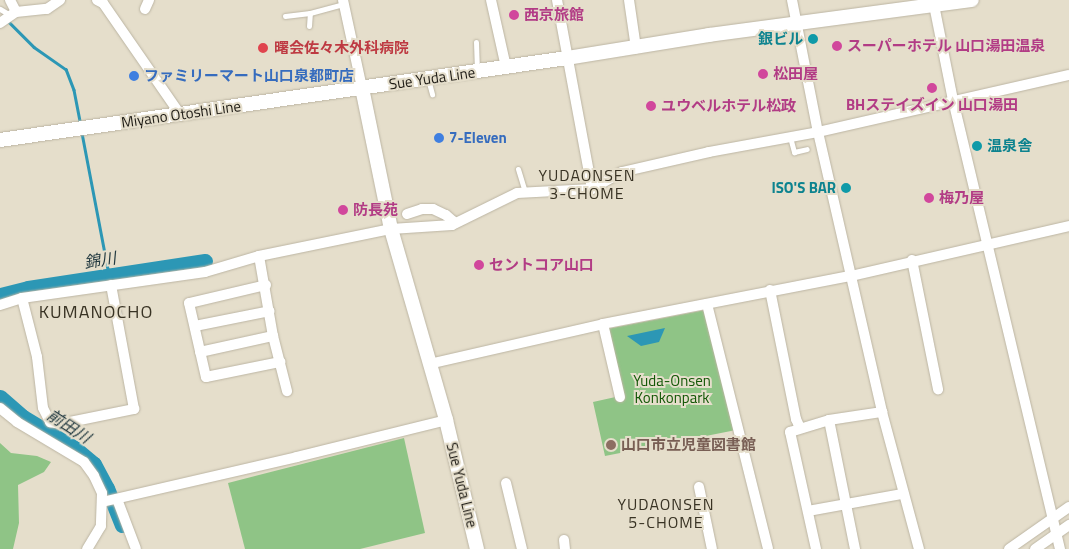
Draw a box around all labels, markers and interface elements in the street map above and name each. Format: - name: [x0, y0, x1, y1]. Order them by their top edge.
- place label: 西京旅館: [524, 6, 584, 24]
- marker: 西京旅館: [508, 9, 520, 21]
- place label: 銀ビル: [758, 30, 803, 48]
- marker: 銀ビル: [807, 33, 819, 45]
- place label: スーパーホテル 山口湯田温泉: [847, 37, 1045, 55]
- place label: 曙会佐々木外科病院: [274, 39, 409, 57]
- marker: スーパーホテル 山口湯田温泉: [831, 40, 843, 52]
- marker: 曙会佐々木外科病院: [256, 41, 270, 55]
- street label: Sue Yuda Line: [388, 63, 476, 93]
- place label: 松田屋: [773, 65, 818, 83]
- place label: ファミリーマート山口泉都町店: [144, 67, 354, 85]
- marker: 松田屋: [757, 68, 769, 80]
- marker: ファミリーマート山口泉都町店: [128, 70, 140, 82]
- marker: BHステイズイン 山口湯田: [926, 82, 938, 94]
- place label: BHステイズイン 山口湯田: [846, 96, 1018, 114]
- street label: Miyano Otoshi Line: [120, 97, 242, 131]
- place label: ユウベルホテル松政: [661, 97, 796, 115]
- marker: ユウベルホテル松政: [645, 100, 657, 112]
- place label: 7-Eleven: [449, 129, 507, 147]
- marker: 7-Eleven: [433, 132, 445, 144]
- place label: 温泉舎: [987, 137, 1032, 155]
- marker: 温泉舎: [971, 140, 983, 152]
- district label: YUDAONSEN 3-CHOME: [537, 165, 637, 203]
- place label: ISO'S BAR: [771, 179, 836, 197]
- marker: ISO'S BAR: [840, 182, 852, 194]
- place label: 梅乃屋: [939, 189, 984, 207]
- marker: 梅乃屋: [923, 192, 935, 204]
- place label: 防長苑: [353, 201, 398, 219]
- marker: 防長苑: [337, 204, 349, 216]
- water label: 錦川: [83, 248, 117, 272]
- place label: セントコア山口: [489, 256, 594, 274]
- marker: セントコア山口: [473, 259, 485, 271]
- district label: KUMANOCHO: [38, 301, 154, 323]
- park label: Yuda-Onsen Konkonpark: [633, 371, 711, 406]
- water label: 前田川: [44, 405, 94, 447]
- place label: 山口市立児童図書館: [621, 436, 756, 454]
- marker: 山口市立児童図書館: [605, 439, 617, 451]
- street label: Sue Yuda Line: [443, 441, 481, 529]
- district label: YUDAONSEN 5-CHOME: [616, 494, 716, 532]

